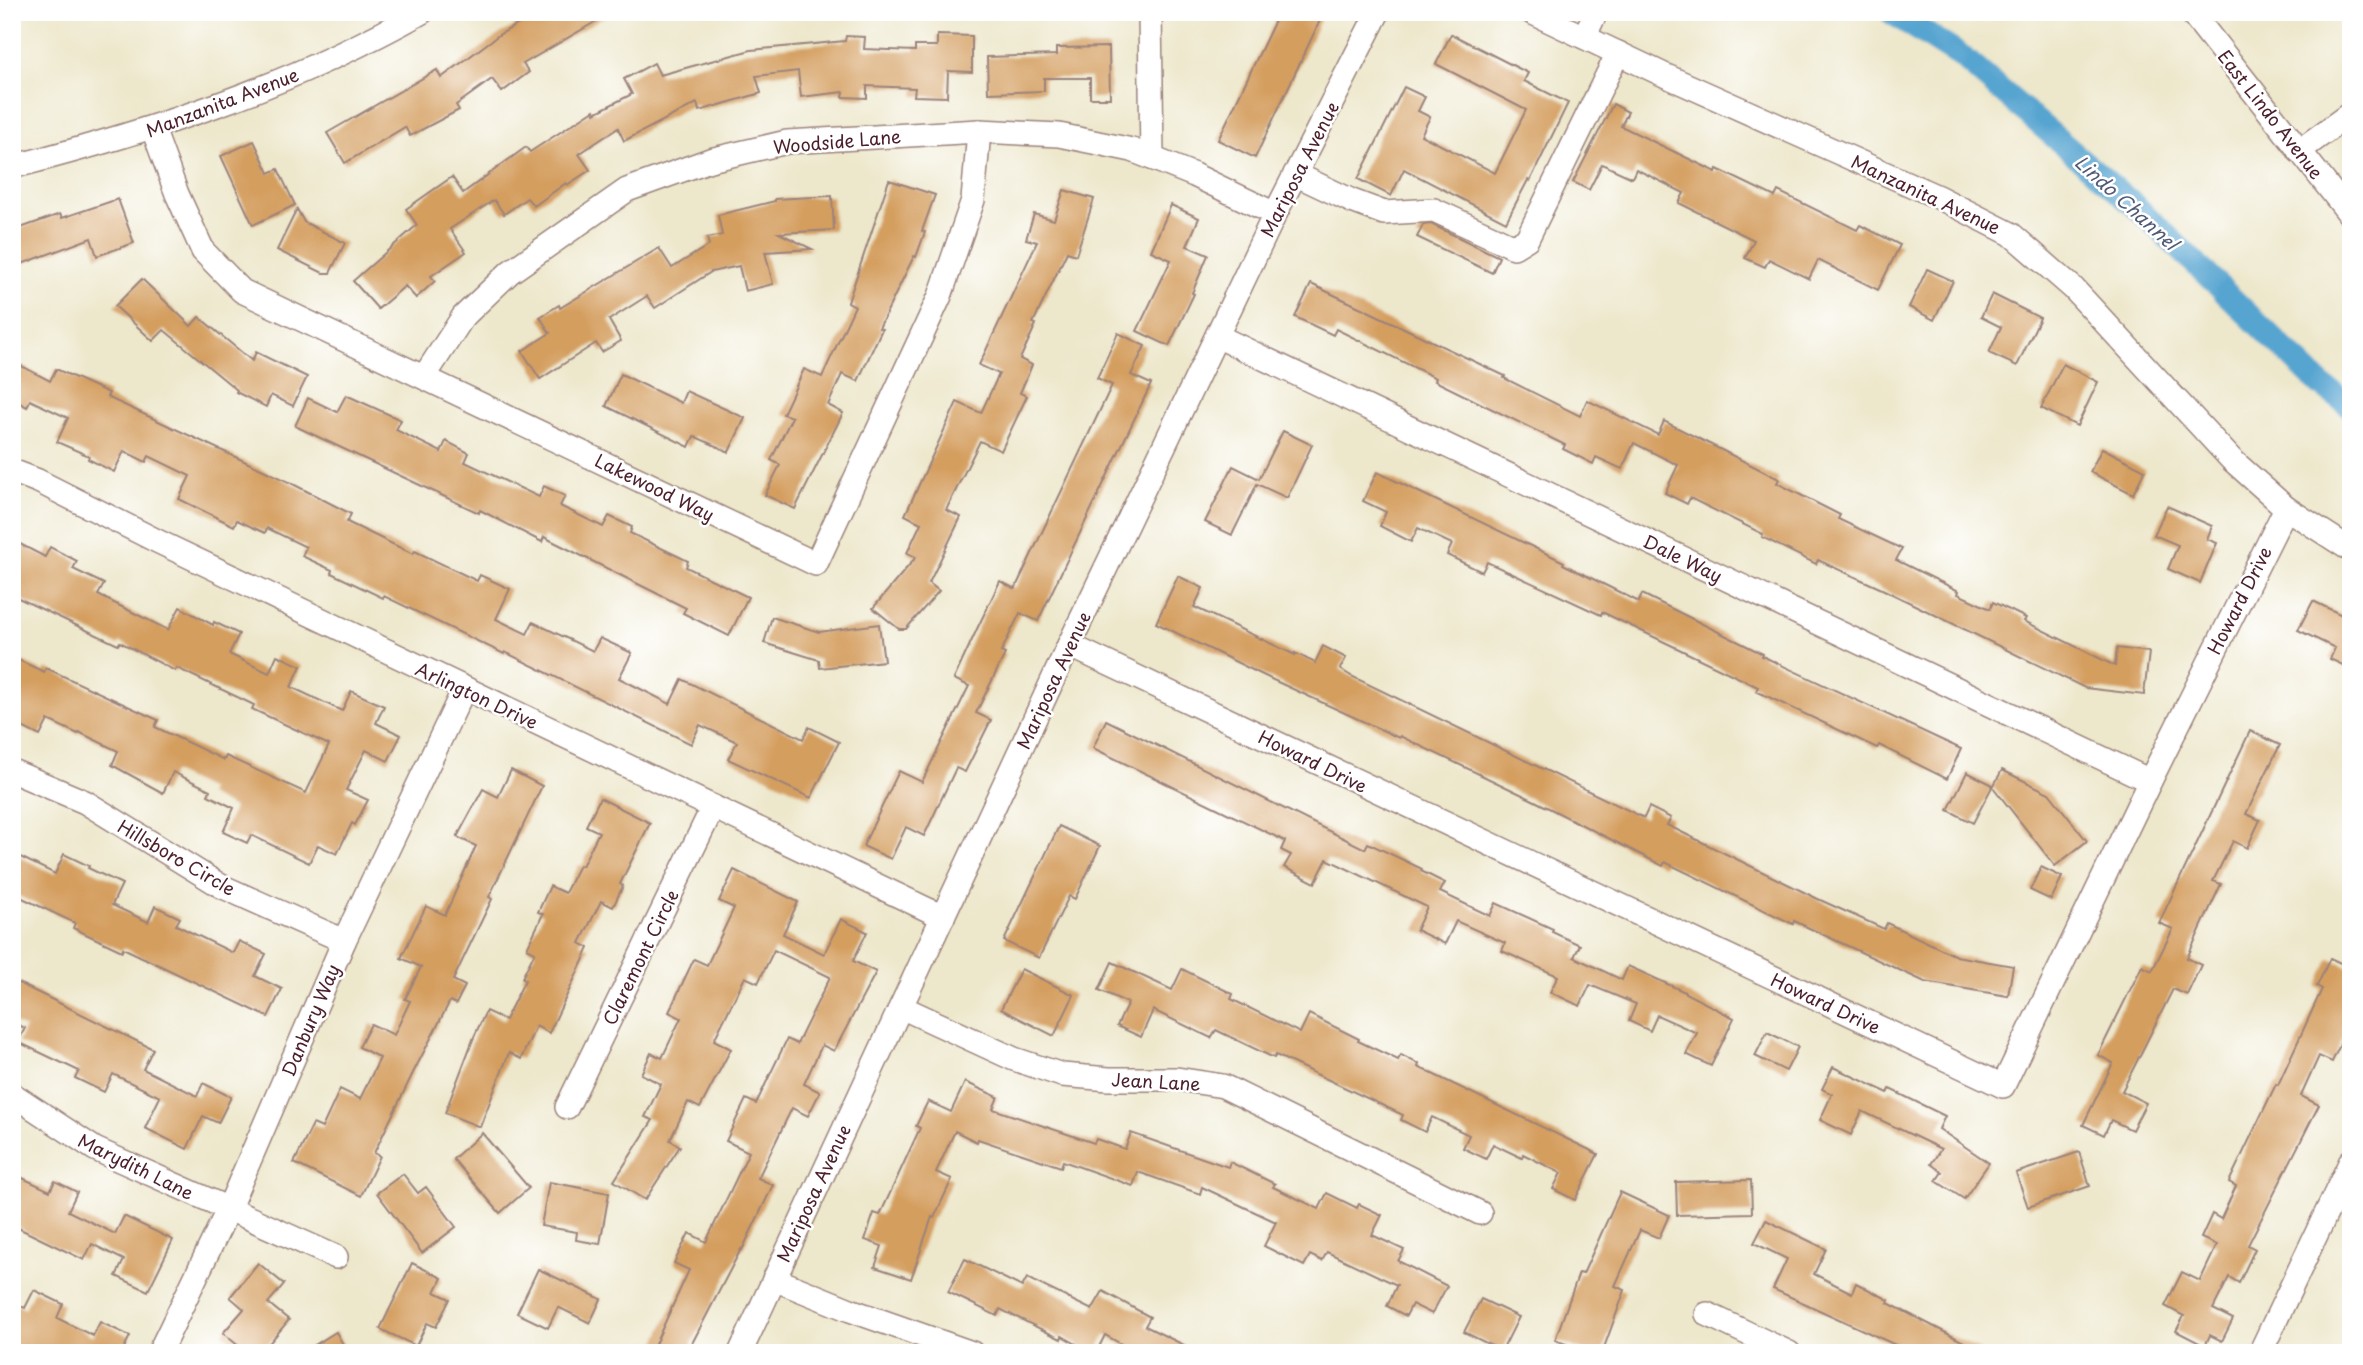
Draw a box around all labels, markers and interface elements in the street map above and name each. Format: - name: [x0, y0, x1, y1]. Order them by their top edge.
- street label: East Lindo Avenue: [2212, 44, 2330, 184]
- street label: Manzanita Avenue: [142, 60, 303, 144]
- street label: Mariposa Avenue: [1253, 96, 1345, 242]
- street label: Woodside Lane: [772, 122, 902, 160]
- street label: Manzanita Avenue: [1847, 148, 2005, 241]
- water label: Lindo Channel: [2069, 148, 2187, 258]
- street label: Lakewood Way: [591, 446, 719, 528]
- street label: Dale Way: [1639, 527, 1727, 589]
- street label: Howard Drive: [2200, 541, 2278, 659]
- street label: Mariposa Avenue: [1009, 607, 1097, 753]
- street label: Arlington Drive: [411, 655, 543, 735]
- street label: Howard Drive: [1254, 723, 1372, 799]
- street label: Hillsboro Circle: [113, 812, 241, 902]
- street label: Claremont Circle: [595, 885, 685, 1029]
- street label: Danbury Way: [274, 960, 346, 1080]
- street label: Howard Drive: [1767, 966, 1885, 1040]
- street label: Jean Lane: [1111, 1065, 1201, 1097]
- street label: Mariposa Avenue: [769, 1120, 857, 1266]
- street label: Marydith Lane: [74, 1126, 198, 1206]

